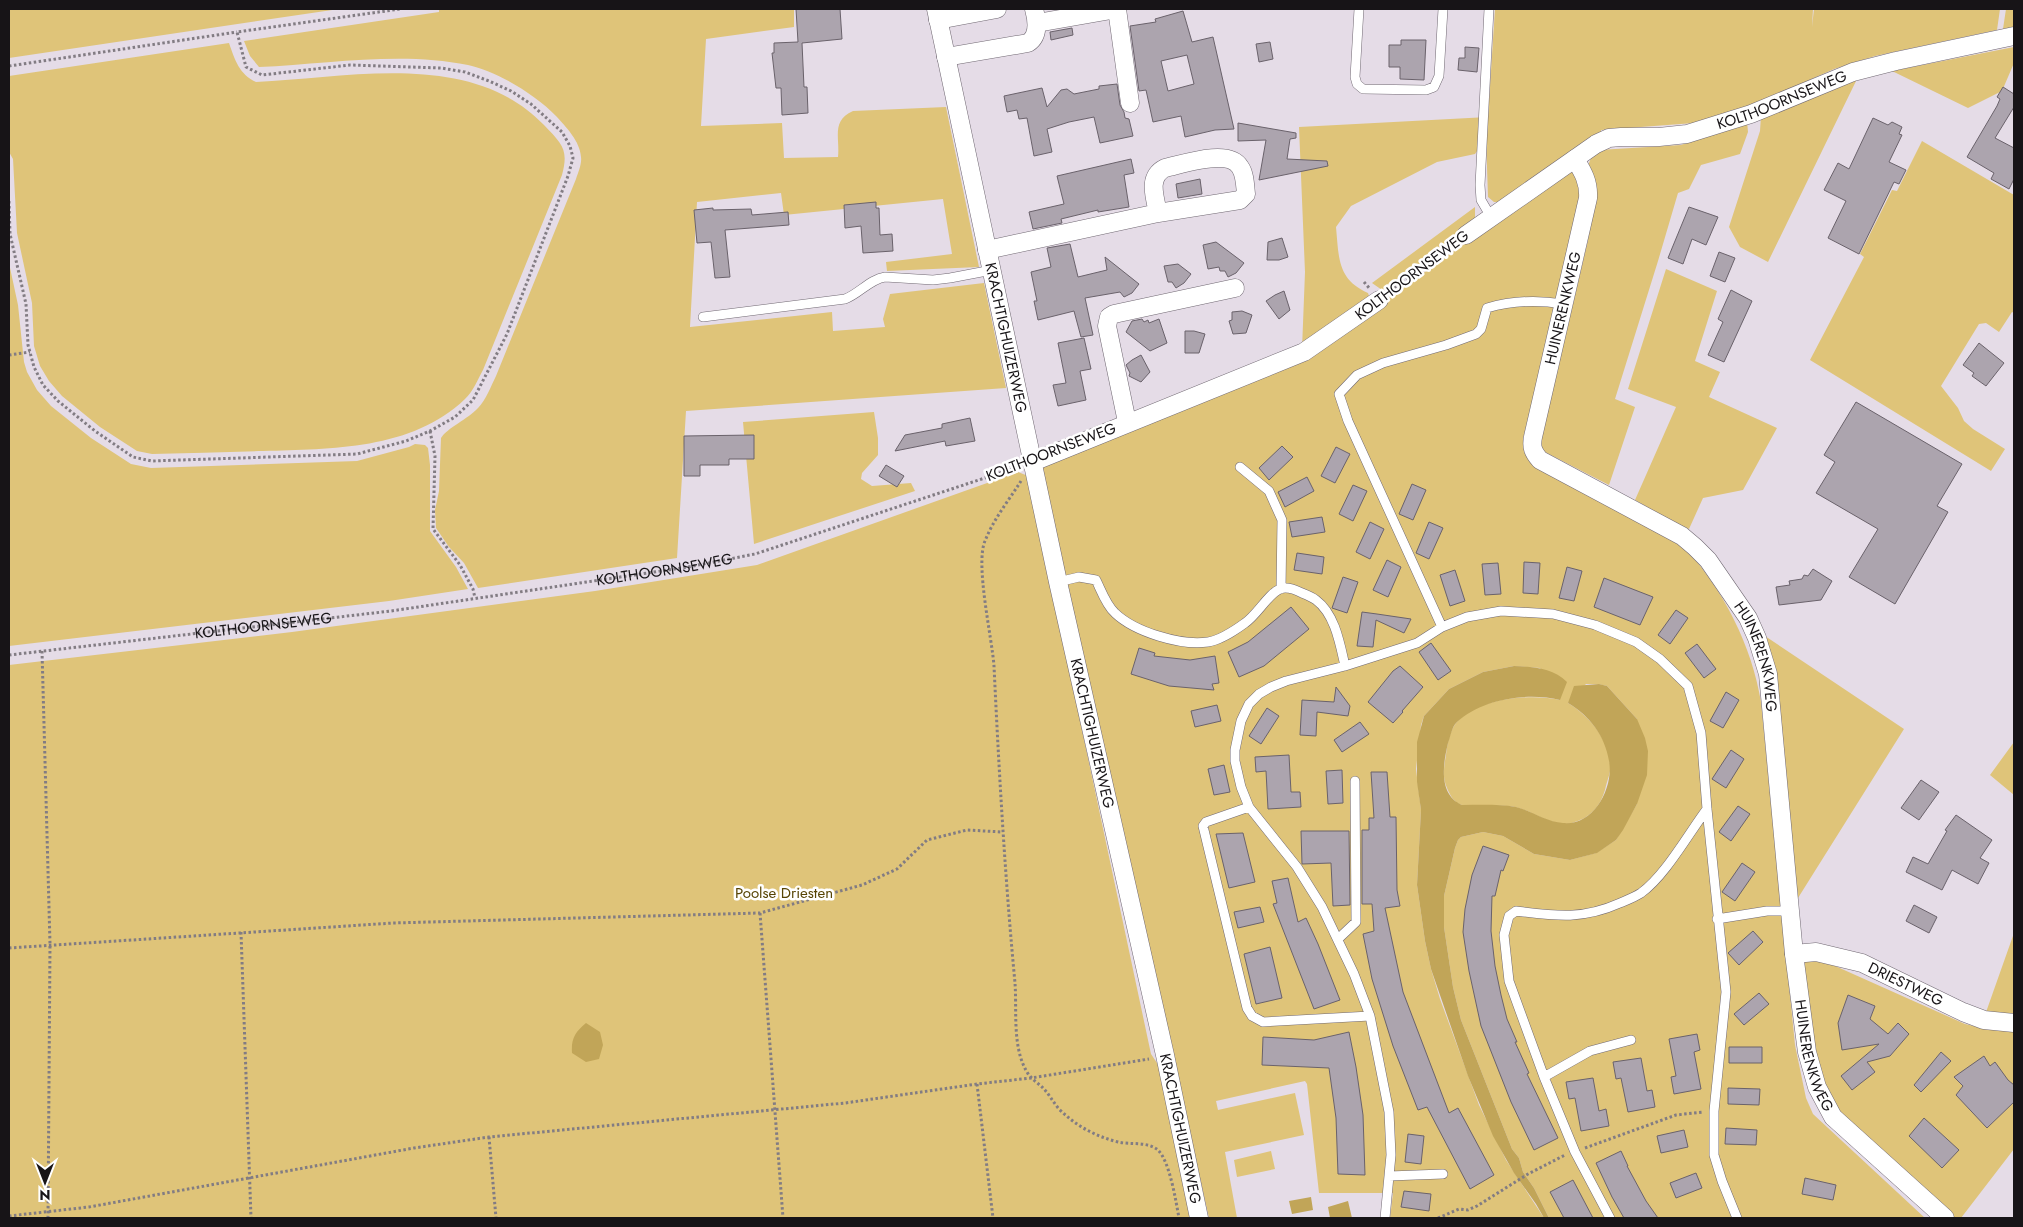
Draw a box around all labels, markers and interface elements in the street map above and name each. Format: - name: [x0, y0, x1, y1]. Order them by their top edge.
- street label: KOLTHOORNSEWEG: [1714, 65, 1850, 135]
- street label: KOLTHOORNSEWEG: [1350, 225, 1474, 325]
- street label: HUINERENKWEG: [1539, 249, 1587, 367]
- street label: KRACHTIGHUIZERWEG: [979, 260, 1033, 415]
- street label: KOLTHOORNSEWEG: [983, 417, 1119, 487]
- street label: KOLTHOORNSEWEG: [595, 548, 735, 591]
- street label: HUINERENKWEG: [1729, 597, 1782, 713]
- street label: KOLTHOORNSEWEG: [193, 607, 333, 645]
- street label: KRACHTIGHUIZERWEG: [1065, 656, 1120, 810]
- park label: Poolse Driesten: [735, 882, 833, 904]
- street label: DRIESTWEG: [1864, 957, 1947, 1012]
- street label: HUINERENKWEG: [1789, 998, 1839, 1116]
- street label: KRACHTIGHUIZERWEG: [1154, 1051, 1207, 1206]
- north arrow: [20, 1157, 70, 1207]
- text: N: [39, 1185, 51, 1205]

